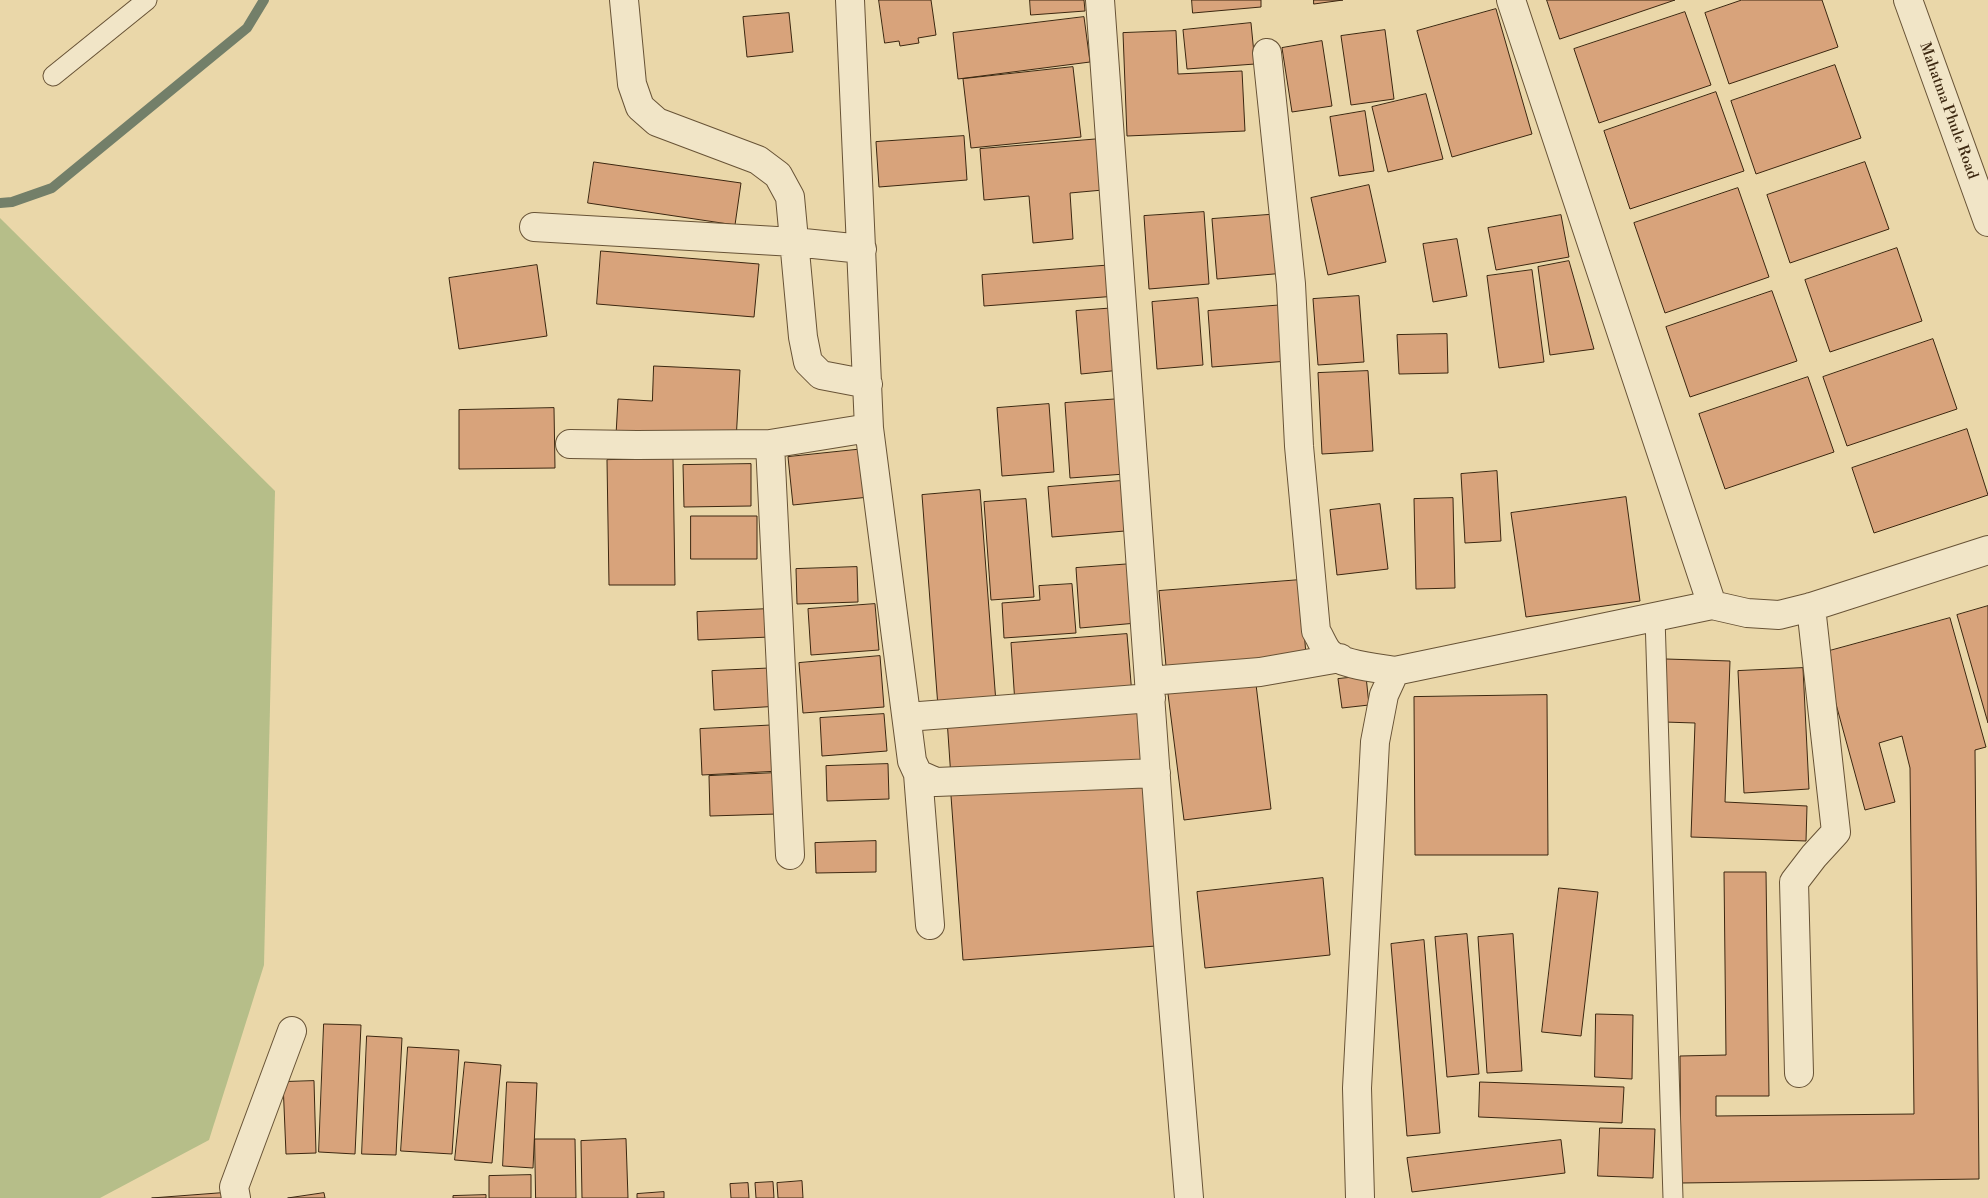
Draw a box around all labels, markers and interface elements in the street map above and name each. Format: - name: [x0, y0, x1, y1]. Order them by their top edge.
- street label: Mahatma Phule Road: [1915, 40, 1981, 182]

